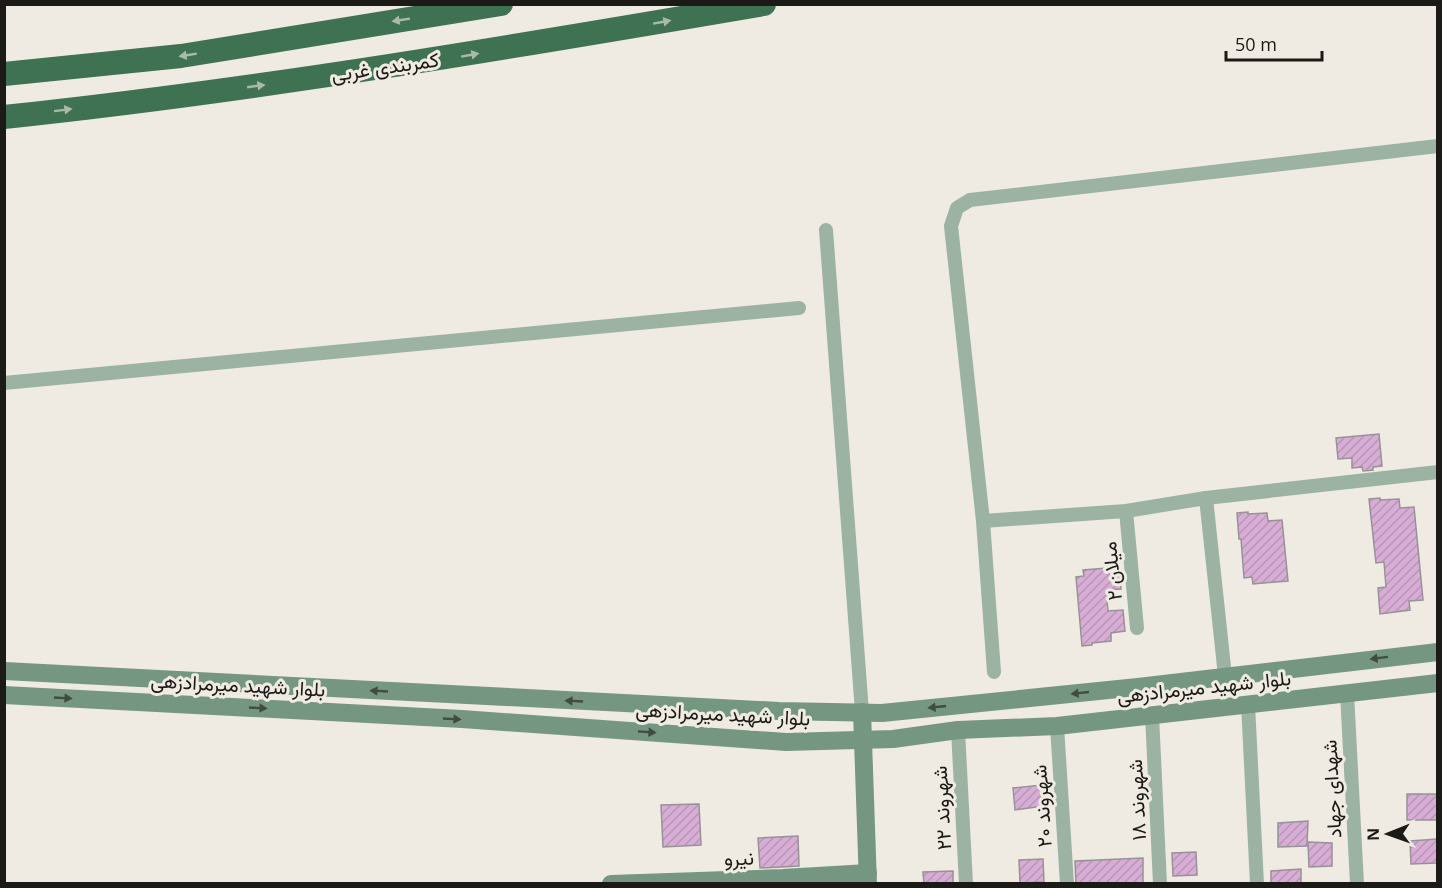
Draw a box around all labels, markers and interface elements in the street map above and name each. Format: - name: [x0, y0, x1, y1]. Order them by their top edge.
- one-way arrow: [392, 16, 411, 25]
- one-way arrow: [653, 17, 672, 26]
- scale bar: [1226, 24, 1322, 62]
- text: 50 m: [1235, 32, 1277, 56]
- street label: کمربندی غربی: [329, 46, 441, 87]
- one-way arrow: [179, 50, 198, 59]
- one-way arrow: [460, 50, 479, 59]
- one-way arrow: [247, 82, 266, 91]
- one-way arrow: [53, 106, 72, 115]
- street label: میلان ۲: [1095, 540, 1128, 602]
- one-way arrow: [1370, 653, 1389, 663]
- street label: بلوار شهید میرمرادزهی: [1116, 664, 1292, 709]
- street label: بلوار شهید میرمرادزهی: [150, 666, 326, 703]
- one-way arrow: [370, 686, 389, 695]
- one-way arrow: [1071, 688, 1090, 698]
- one-way arrow: [53, 694, 72, 703]
- street label: بلوار شهید میرمرادزهی: [635, 695, 811, 732]
- one-way arrow: [565, 696, 584, 705]
- one-way arrow: [927, 702, 946, 712]
- one-way arrow: [248, 704, 267, 713]
- one-way arrow: [443, 714, 462, 723]
- one-way arrow: [637, 728, 656, 737]
- street label: شهدای جهاد: [1315, 739, 1348, 839]
- street label: شهروند ۱۸: [1121, 759, 1152, 841]
- street label: شهروند ۲۰: [1025, 764, 1058, 848]
- street label: شهروند ۲۲: [926, 765, 957, 851]
- north arrow: [1358, 804, 1418, 864]
- text: N: [1362, 828, 1384, 841]
- street label: نیرو: [724, 843, 754, 872]

